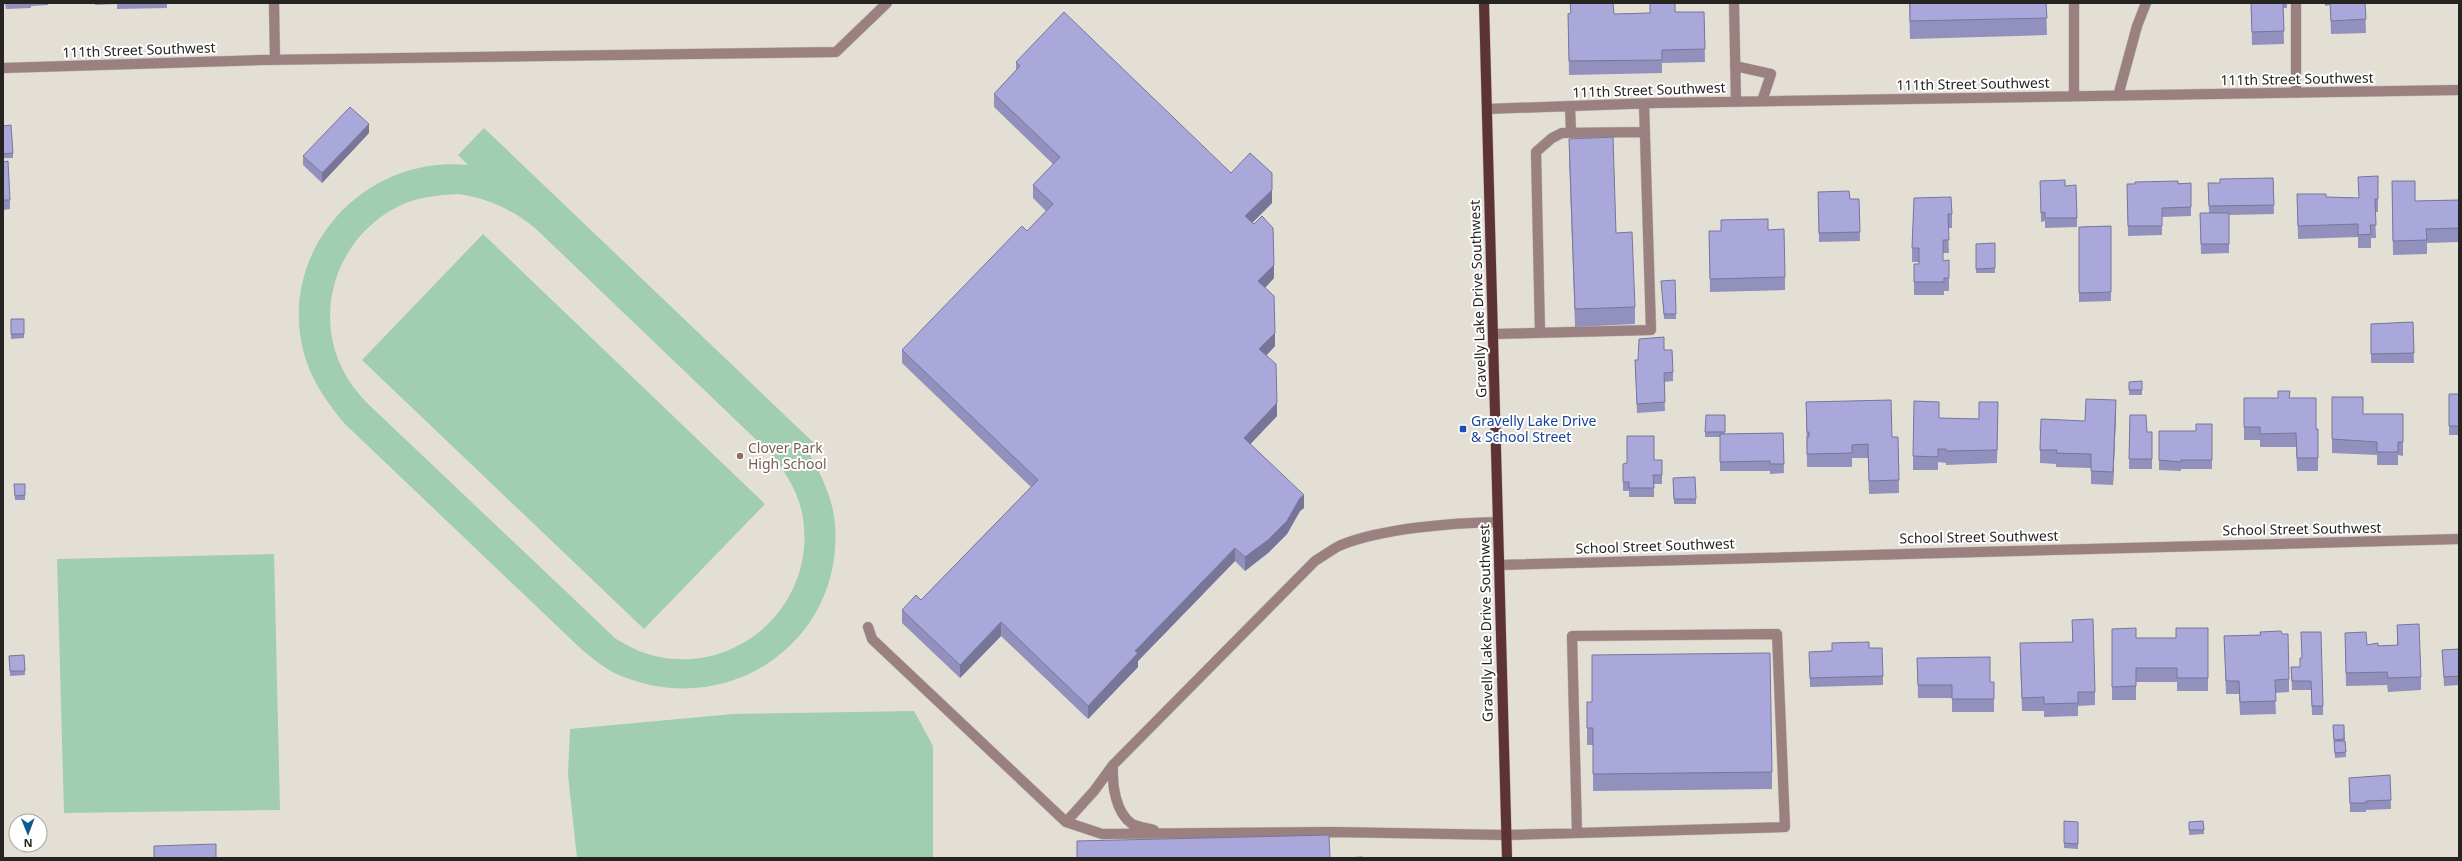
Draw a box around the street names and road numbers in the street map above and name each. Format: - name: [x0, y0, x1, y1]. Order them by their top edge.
- street label: 111th Street Southwest: [62, 37, 216, 62]
- street label: 111th Street Southwest: [2220, 68, 2374, 89]
- street label: 111th Street Southwest: [1896, 73, 2050, 94]
- street label: 111th Street Southwest: [1572, 77, 1726, 102]
- street label: Gravelly Lake Drive Southwest: [1465, 200, 1490, 398]
- street label: School Street Southwest: [2222, 518, 2382, 539]
- street label: Gravelly Lake Drive Southwest: [1474, 524, 1497, 722]
- street label: School Street Southwest: [1899, 526, 2059, 547]
- street label: School Street Southwest: [1575, 533, 1735, 558]

